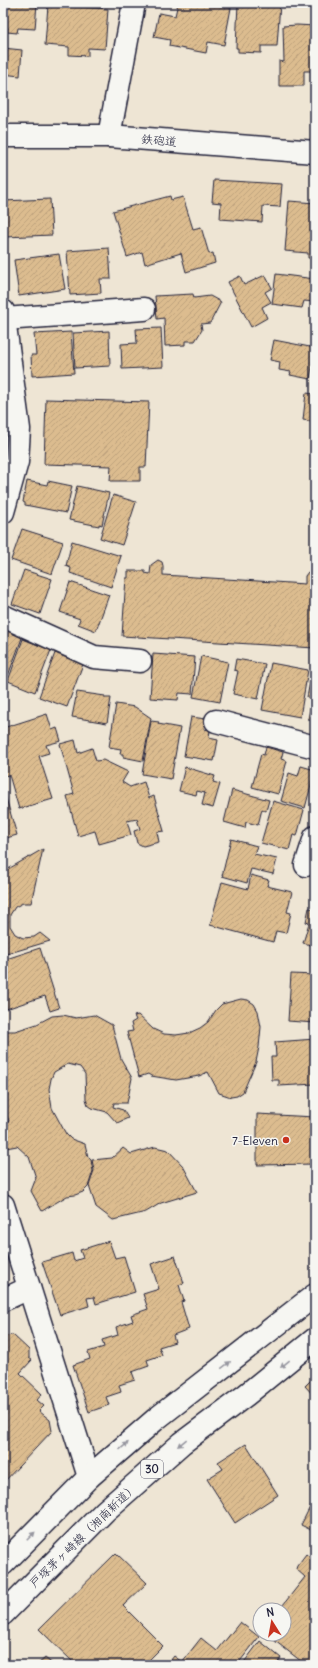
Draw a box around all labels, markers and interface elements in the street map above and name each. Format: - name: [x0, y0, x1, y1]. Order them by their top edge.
- street label: 鉄砲道: [140, 131, 178, 149]
- place label: 7-Eleven: [232, 1133, 278, 1148]
- marker: 7-Eleven: [281, 1135, 291, 1145]
- one-way arrow: [279, 1359, 290, 1368]
- one-way arrow: [220, 1361, 231, 1369]
- one-way arrow: [176, 1439, 187, 1447]
- one-way arrow: [119, 1442, 130, 1451]
- road number: 30: [141, 1460, 163, 1478]
- street label: 戸塚茅ヶ崎線（湘南新道）: [26, 1480, 140, 1590]
- one-way arrow: [26, 1531, 35, 1541]
- north arrow: [252, 1602, 292, 1642]
- text: N: [265, 1605, 275, 1620]

